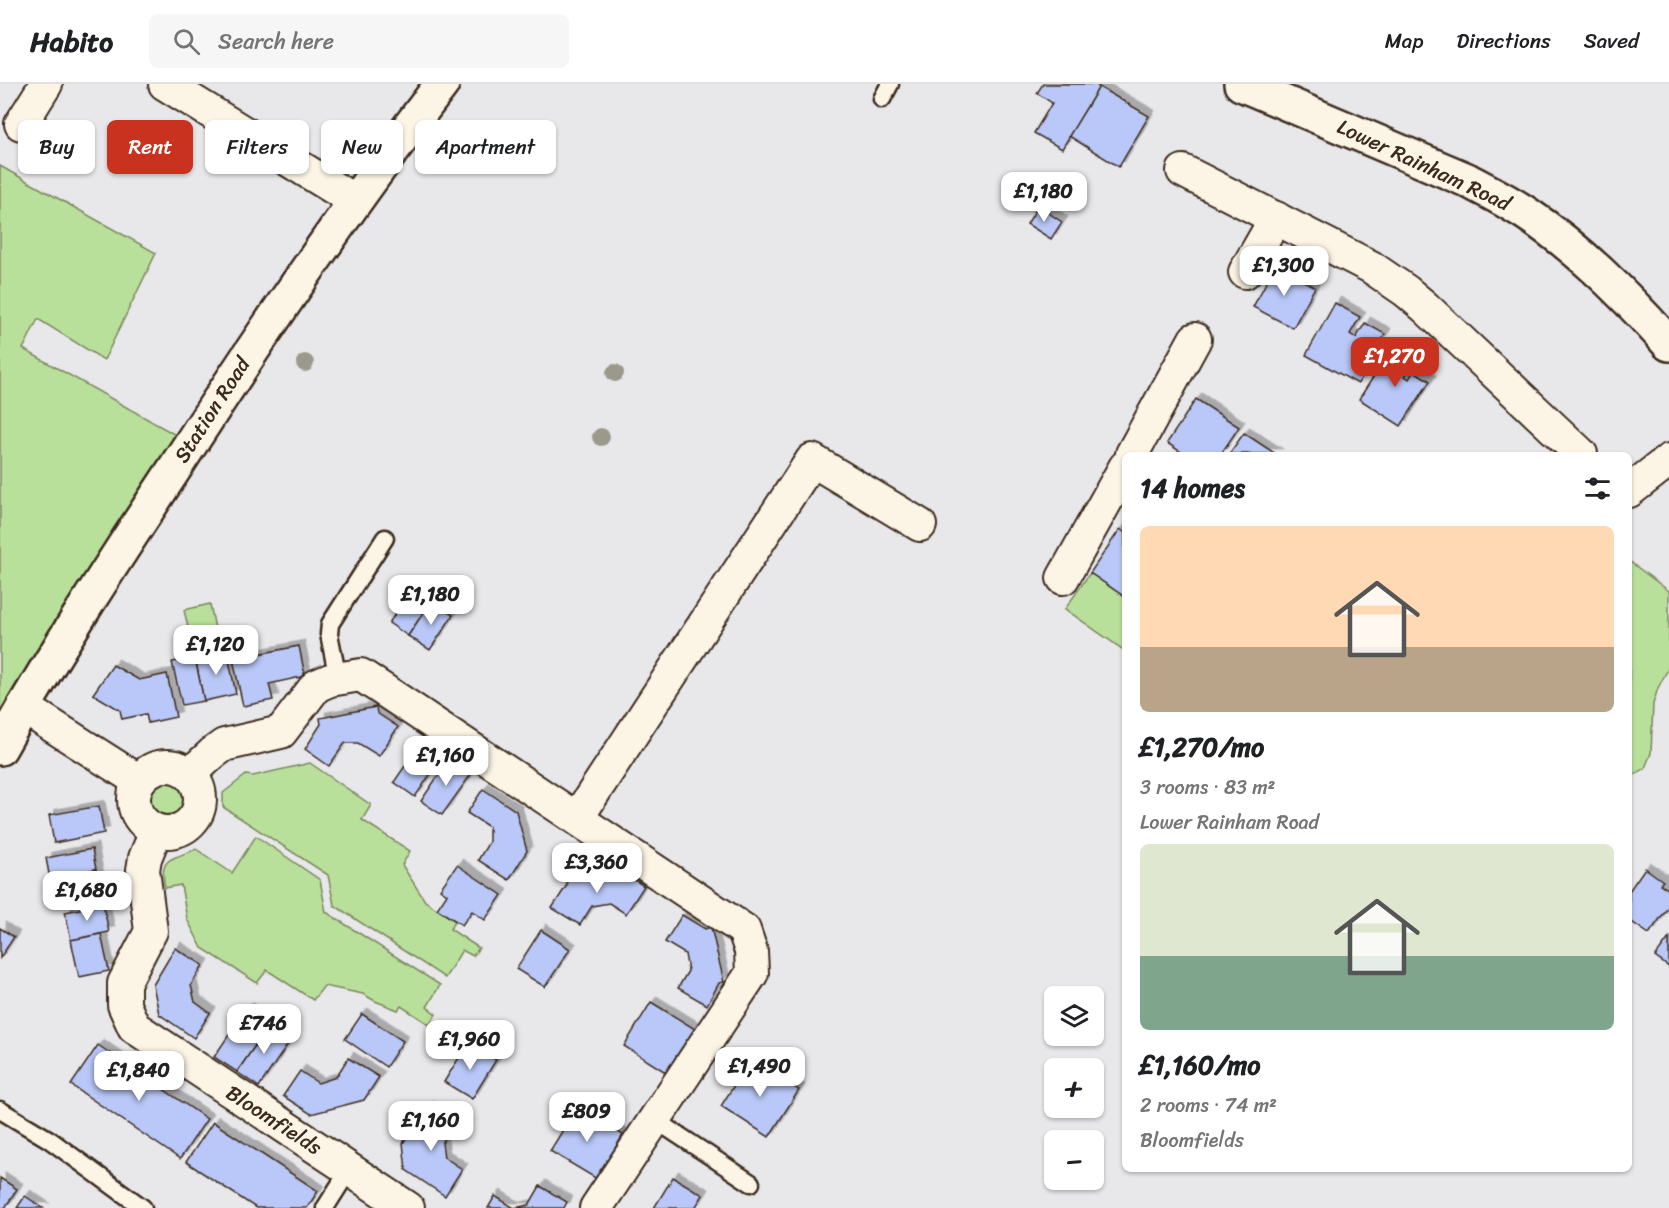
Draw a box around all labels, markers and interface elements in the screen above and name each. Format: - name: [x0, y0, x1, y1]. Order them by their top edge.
- search box: [149, 14, 569, 68]
- text: Habito: [30, 17, 113, 66]
- text: Search here: [218, 22, 334, 61]
- text: Map: [1385, 22, 1423, 60]
- text: Directions: [1456, 22, 1551, 60]
- text: Saved: [1584, 22, 1639, 60]
- icon: search: [170, 25, 203, 58]
- street label: Lower Rainham Road: [1331, 108, 1519, 223]
- chip: Buy: [18, 120, 95, 174]
- chip: Rent: [107, 120, 193, 174]
- chip: Filters: [205, 120, 309, 174]
- chip: New: [321, 120, 403, 174]
- chip: Apartment: [415, 120, 556, 174]
- pin: £1,180: [995, 172, 1093, 223]
- text: £1,180: [1015, 174, 1073, 209]
- pin: £1,300: [1235, 246, 1333, 297]
- text: £1,300: [1254, 248, 1314, 283]
- pin: £1,270: [1346, 337, 1444, 388]
- text: £1,270: [1365, 339, 1425, 374]
- street label: Station Road: [163, 348, 262, 471]
- text: 14 homes: [1140, 465, 1245, 511]
- icon: filters: [1581, 472, 1614, 505]
- icon: home: [1323, 565, 1431, 673]
- pin: £1,180: [382, 575, 480, 626]
- text: £1,180: [402, 577, 460, 612]
- pin: £1,120: [167, 625, 265, 676]
- text: £1,120: [187, 627, 245, 662]
- text: £1,270/mo: [1140, 724, 1264, 770]
- pin: £1,160: [397, 736, 495, 787]
- text: £1,160: [417, 738, 475, 773]
- text: 3 rooms · 83 m²: [1140, 770, 1275, 805]
- text: Lower Rainham Road: [1140, 805, 1319, 840]
- pin: £3,360: [548, 843, 646, 894]
- text: £3,360: [566, 845, 628, 880]
- pin: £1,680: [38, 871, 136, 922]
- text: £1,680: [57, 873, 117, 908]
- icon: home: [1323, 883, 1431, 991]
- map controls: [1044, 986, 1104, 1190]
- button: layers: [1044, 986, 1104, 1046]
- pin: £746: [228, 1004, 300, 1055]
- text: £746: [241, 1006, 287, 1041]
- pin: £1,960: [421, 1020, 519, 1071]
- text: £1,960: [440, 1022, 500, 1057]
- text: £1,160/mo: [1140, 1042, 1260, 1088]
- pin: £1,490: [711, 1047, 809, 1098]
- text: £1,490: [729, 1049, 791, 1084]
- pin: £1,840: [90, 1051, 188, 1102]
- text: £1,840: [108, 1053, 170, 1088]
- button: +: [1044, 1058, 1104, 1118]
- street label: Bloomfields: [218, 1074, 330, 1166]
- text: 2 rooms · 74 m²: [1140, 1088, 1277, 1123]
- pin: £809: [551, 1092, 623, 1143]
- text: £809: [563, 1094, 611, 1129]
- pin: £1,160: [382, 1101, 480, 1152]
- text: £1,160: [402, 1103, 460, 1138]
- text: Bloomfields: [1140, 1123, 1244, 1158]
- button: −: [1044, 1130, 1104, 1190]

